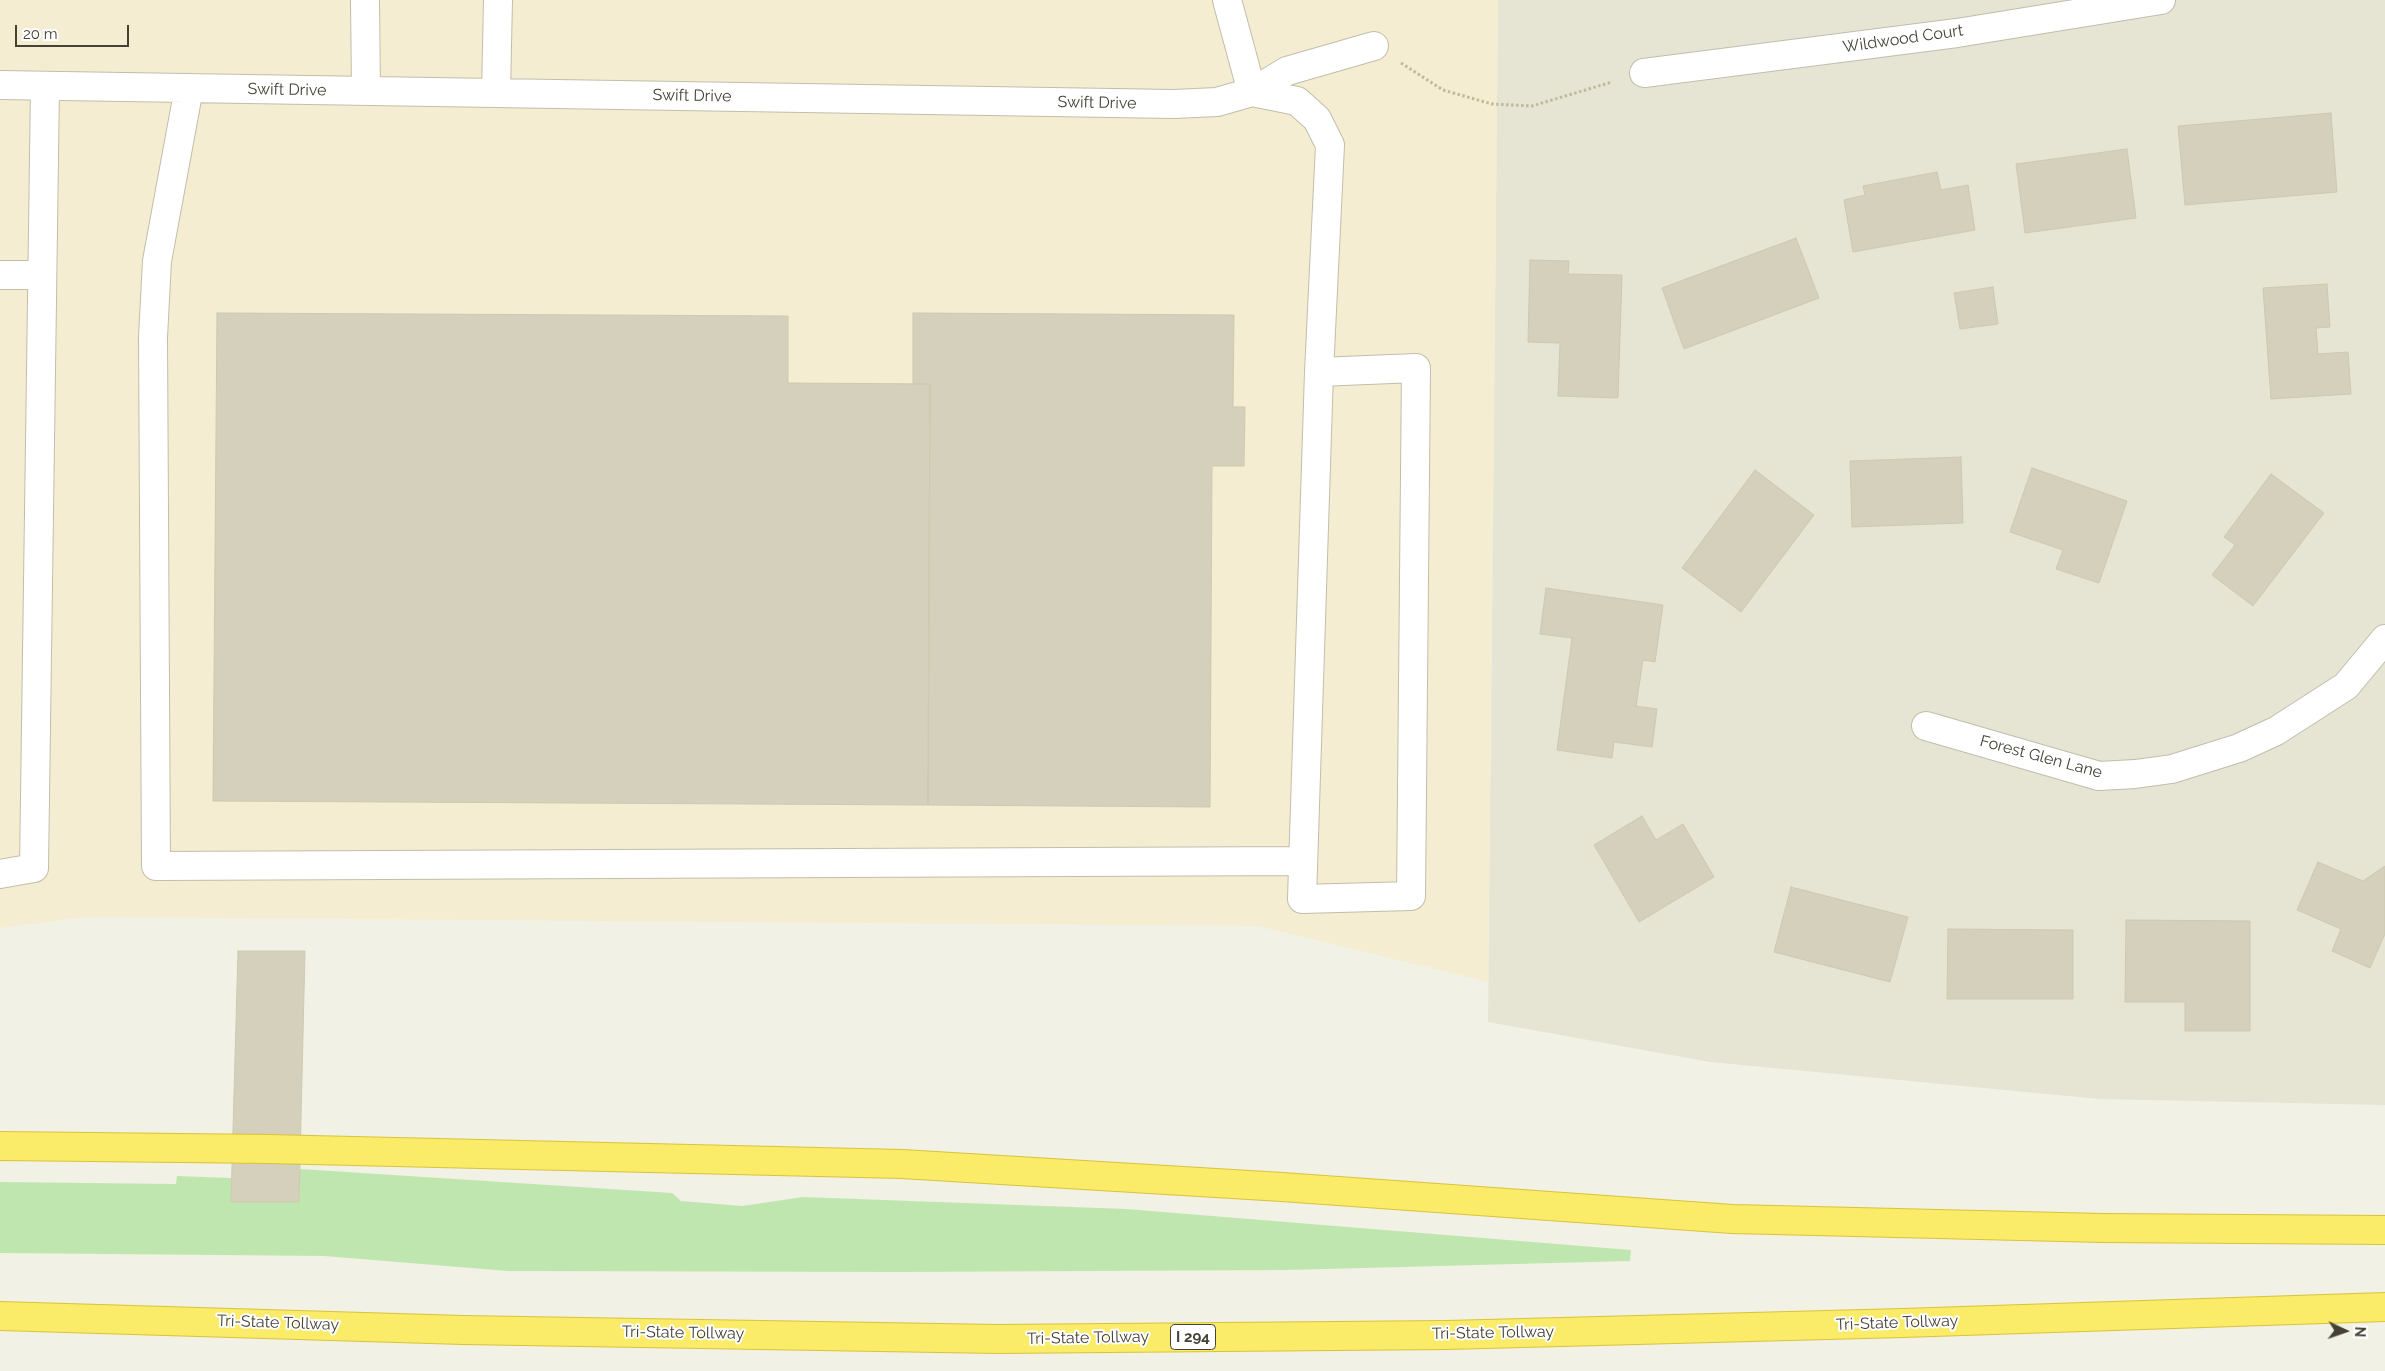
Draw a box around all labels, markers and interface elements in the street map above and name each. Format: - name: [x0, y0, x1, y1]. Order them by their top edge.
- scale bar: [18, 15, 131, 47]
- street label: Wildwood Court: [1842, 21, 1964, 57]
- text: 20 m: [23, 25, 58, 43]
- street label: Swift Drive: [247, 80, 327, 100]
- street label: Swift Drive: [652, 86, 732, 106]
- street label: Swift Drive: [1057, 93, 1137, 113]
- street label: Forest Glen Lane: [1978, 731, 2104, 783]
- north arrow: [2320, 1306, 2370, 1356]
- street label: Tri-State Tollway: [217, 1311, 339, 1335]
- street label: Tri-State Tollway: [1836, 1311, 1958, 1335]
- street label: Tri-State Tollway: [622, 1322, 744, 1344]
- street label: Tri-State Tollway: [1432, 1322, 1554, 1344]
- road number: I 294: [1170, 1324, 1216, 1350]
- text: N: [2352, 1326, 2368, 1338]
- street label: Tri-State Tollway: [1027, 1327, 1149, 1349]

